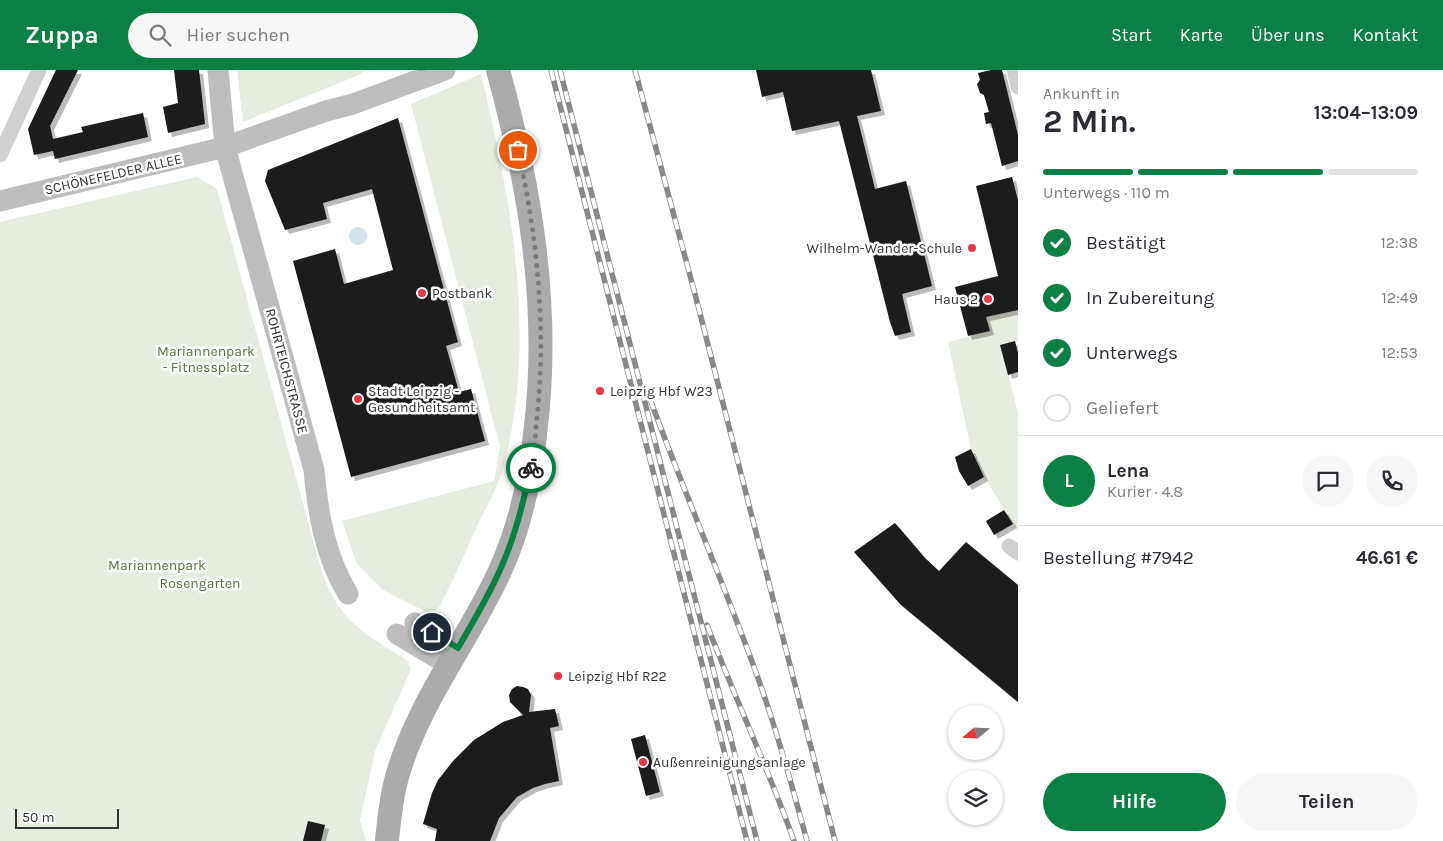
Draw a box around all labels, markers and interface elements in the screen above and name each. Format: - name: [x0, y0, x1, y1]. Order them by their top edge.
- search box: [128, 13, 478, 58]
- text: Zuppa: [25, 21, 98, 49]
- icon: search: [146, 21, 174, 49]
- text: Hier suchen: [186, 24, 290, 46]
- text: Start: [1111, 24, 1152, 46]
- text: Karte: [1180, 24, 1223, 46]
- text: Über uns: [1251, 24, 1325, 46]
- text: Kontakt: [1353, 24, 1418, 46]
- text: Ankunft in: [1043, 84, 1120, 103]
- text: 13:04–13:09: [1314, 102, 1418, 124]
- text: 2 Min.: [1043, 103, 1136, 140]
- pin: [497, 129, 539, 171]
- icon: bag: [504, 136, 532, 164]
- street label: SCHÖNEFELDER ALLEE: [43, 150, 183, 199]
- text: Unterwegs · 110 m: [1043, 183, 1170, 202]
- icon: check: [1043, 229, 1071, 257]
- text: Bestätigt: [1086, 232, 1166, 254]
- text: 12:38: [1380, 233, 1418, 252]
- place label: Wilhelm-Wander-Schule: [807, 240, 962, 257]
- marker: Wilhelm-Wander-Schule: [966, 242, 978, 254]
- icon: check: [1043, 284, 1071, 312]
- place label: Postbank: [432, 285, 492, 302]
- marker: Postbank: [416, 287, 428, 299]
- text: In Zubereitung: [1086, 287, 1214, 309]
- text: 12:49: [1382, 288, 1418, 307]
- place label: Haus 2: [934, 291, 978, 308]
- marker: Haus 2: [982, 293, 994, 305]
- street label: ROHRTEICHSTRASSE: [262, 307, 311, 436]
- icon: check: [1043, 339, 1071, 367]
- text: Unterwegs: [1086, 342, 1178, 364]
- park label: Mariannenpark - Fitnessplatz: [157, 343, 255, 376]
- text: 12:53: [1381, 343, 1418, 362]
- place label: Stadt Leipzig - Gesundheitsamt: [368, 383, 475, 416]
- place label: Leipzig Hbf W23: [610, 383, 713, 400]
- marker: Leipzig Hbf W23: [594, 385, 606, 397]
- marker: Stadt Leipzig - Gesundheitsamt: [352, 393, 364, 405]
- text: Geliefert: [1086, 397, 1159, 419]
- courier: [506, 443, 556, 493]
- icon: bike: [517, 454, 545, 482]
- button: chat: [1302, 455, 1354, 507]
- button: phone: [1366, 455, 1418, 507]
- text: Lena: [1107, 460, 1149, 482]
- text: L: [1064, 470, 1074, 492]
- text: Kurier · 4.8: [1107, 482, 1183, 501]
- text: Bestellung #7942: [1043, 547, 1194, 569]
- text: 46.61 €: [1356, 547, 1418, 569]
- park label: Mariannenpark: [108, 557, 206, 574]
- park label: Rosengarten: [160, 575, 240, 592]
- pin: [411, 611, 453, 653]
- icon: home: [418, 618, 446, 646]
- place label: Leipzig Hbf R22: [568, 668, 667, 685]
- marker: Leipzig Hbf R22: [552, 670, 564, 682]
- north arrow: [948, 705, 1002, 760]
- map controls: [948, 705, 1003, 825]
- place label: Außenreinigungsanlage: [653, 754, 806, 771]
- marker: Außenreinigungsanlage: [637, 756, 649, 768]
- button: layers: [948, 770, 1003, 825]
- button: Hilfe: [1043, 773, 1226, 831]
- button: Teilen: [1236, 773, 1418, 831]
- scale bar: [15, 806, 119, 829]
- text: 50 m: [22, 809, 55, 826]

